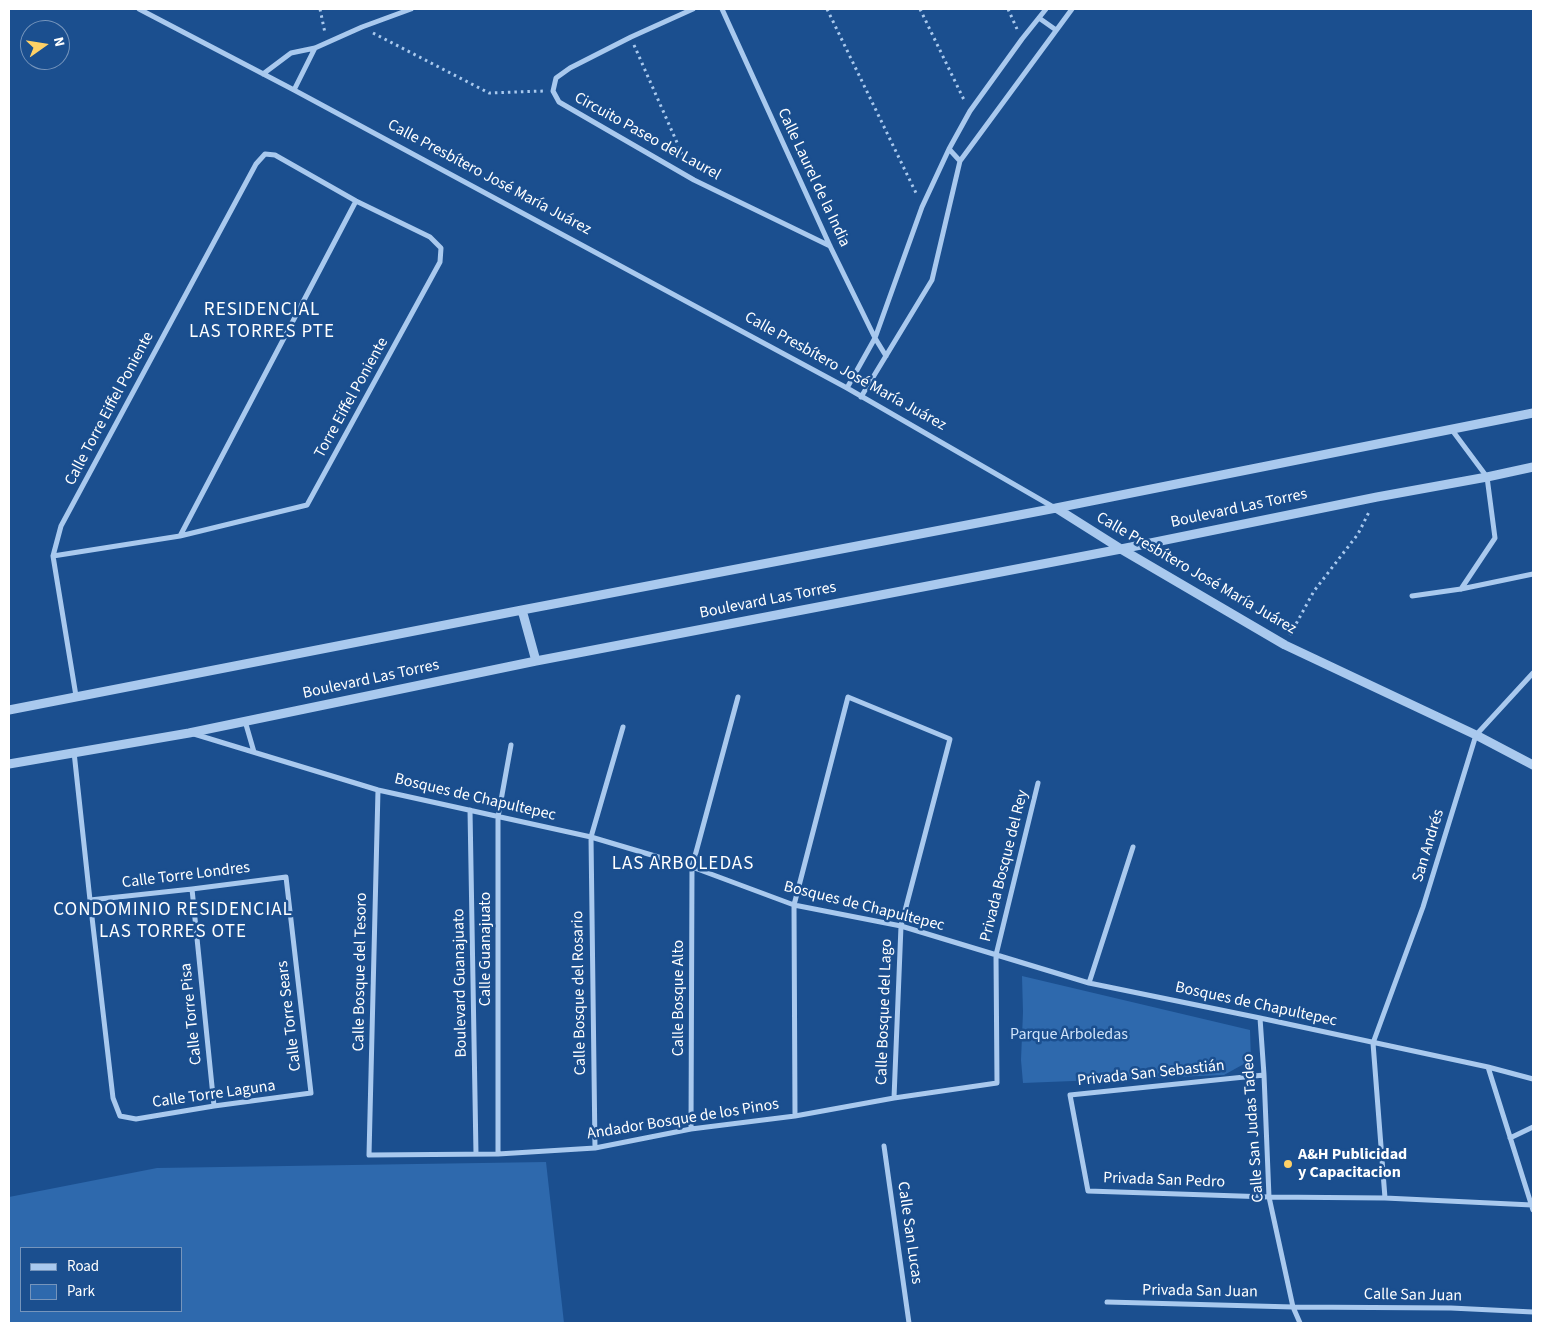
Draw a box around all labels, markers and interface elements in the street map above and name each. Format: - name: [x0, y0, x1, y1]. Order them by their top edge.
- north arrow: [20, 20, 70, 70]
- text: N: [48, 35, 69, 49]
- street label: Circuito Paseo del Laurel: [570, 89, 724, 185]
- street label: Calle Laurel de la India: [772, 106, 854, 250]
- street label: Calle Presbítero José María Juárez: [384, 116, 594, 240]
- district label: RESIDENCIAL LAS TORRES PTE: [187, 300, 337, 344]
- street label: Calle Presbítero José María Juárez: [741, 308, 949, 436]
- street label: Calle Torre Eiffel Poniente: [61, 329, 159, 489]
- street label: Torre Eiffel Poniente: [311, 334, 393, 462]
- street label: Boulevard Las Torres: [1169, 485, 1309, 533]
- street label: Calle Presbítero José María Juárez: [1093, 509, 1299, 639]
- street label: Boulevard Las Torres: [698, 578, 838, 624]
- street label: Boulevard Las Torres: [301, 656, 441, 704]
- street label: Bosques de Chapultepec: [392, 770, 558, 826]
- street label: Privada Bosque del Rey: [977, 788, 1033, 944]
- street label: San Andrés: [1409, 807, 1449, 885]
- district label: LAS ARBOLEDAS: [610, 854, 756, 876]
- street label: Calle Torre Londres: [121, 859, 251, 893]
- street label: Bosques de Chapultepec: [782, 878, 946, 936]
- street label: Calle Bosque del Tesoro: [350, 892, 372, 1052]
- street label: Calle Guanajuato: [476, 892, 496, 1006]
- district label: CONDOMINIO RESIDENCIAL LAS TORRES OTE: [51, 900, 295, 944]
- street label: Boulevard Guanajuato: [450, 908, 472, 1058]
- street label: Calle Bosque del Rosario: [569, 911, 591, 1075]
- street label: Calle Bosque del Lago: [873, 939, 897, 1085]
- street label: Calle Bosque Alto: [669, 940, 689, 1056]
- street label: Calle Torre Sears: [274, 960, 306, 1072]
- street label: Calle Torre Pisa: [177, 962, 207, 1066]
- street label: Bosques de Chapultepec: [1173, 978, 1339, 1032]
- park label: Parque Arboledas: [1010, 1025, 1128, 1045]
- street label: Calle San Judas Tadeo: [1239, 1053, 1269, 1203]
- street label: Privada San Sebastián: [1076, 1057, 1226, 1091]
- street label: Calle Torre Laguna: [151, 1077, 277, 1113]
- street label: Andador Bosque de los Pinos: [586, 1095, 780, 1145]
- place label: A&H Publicidad y Capacitacion: [1298, 1145, 1407, 1183]
- marker: A&H Publicidad y Capacitacion: [1282, 1158, 1294, 1170]
- street label: Privada San Pedro: [1103, 1169, 1225, 1193]
- street label: Calle San Lucas: [892, 1181, 926, 1285]
- legend: [20, 1247, 182, 1312]
- text: Road: [67, 1256, 99, 1277]
- text: Park: [67, 1281, 95, 1302]
- street label: Privada San Juan: [1142, 1281, 1258, 1303]
- street label: Calle San Juan: [1364, 1286, 1462, 1306]

